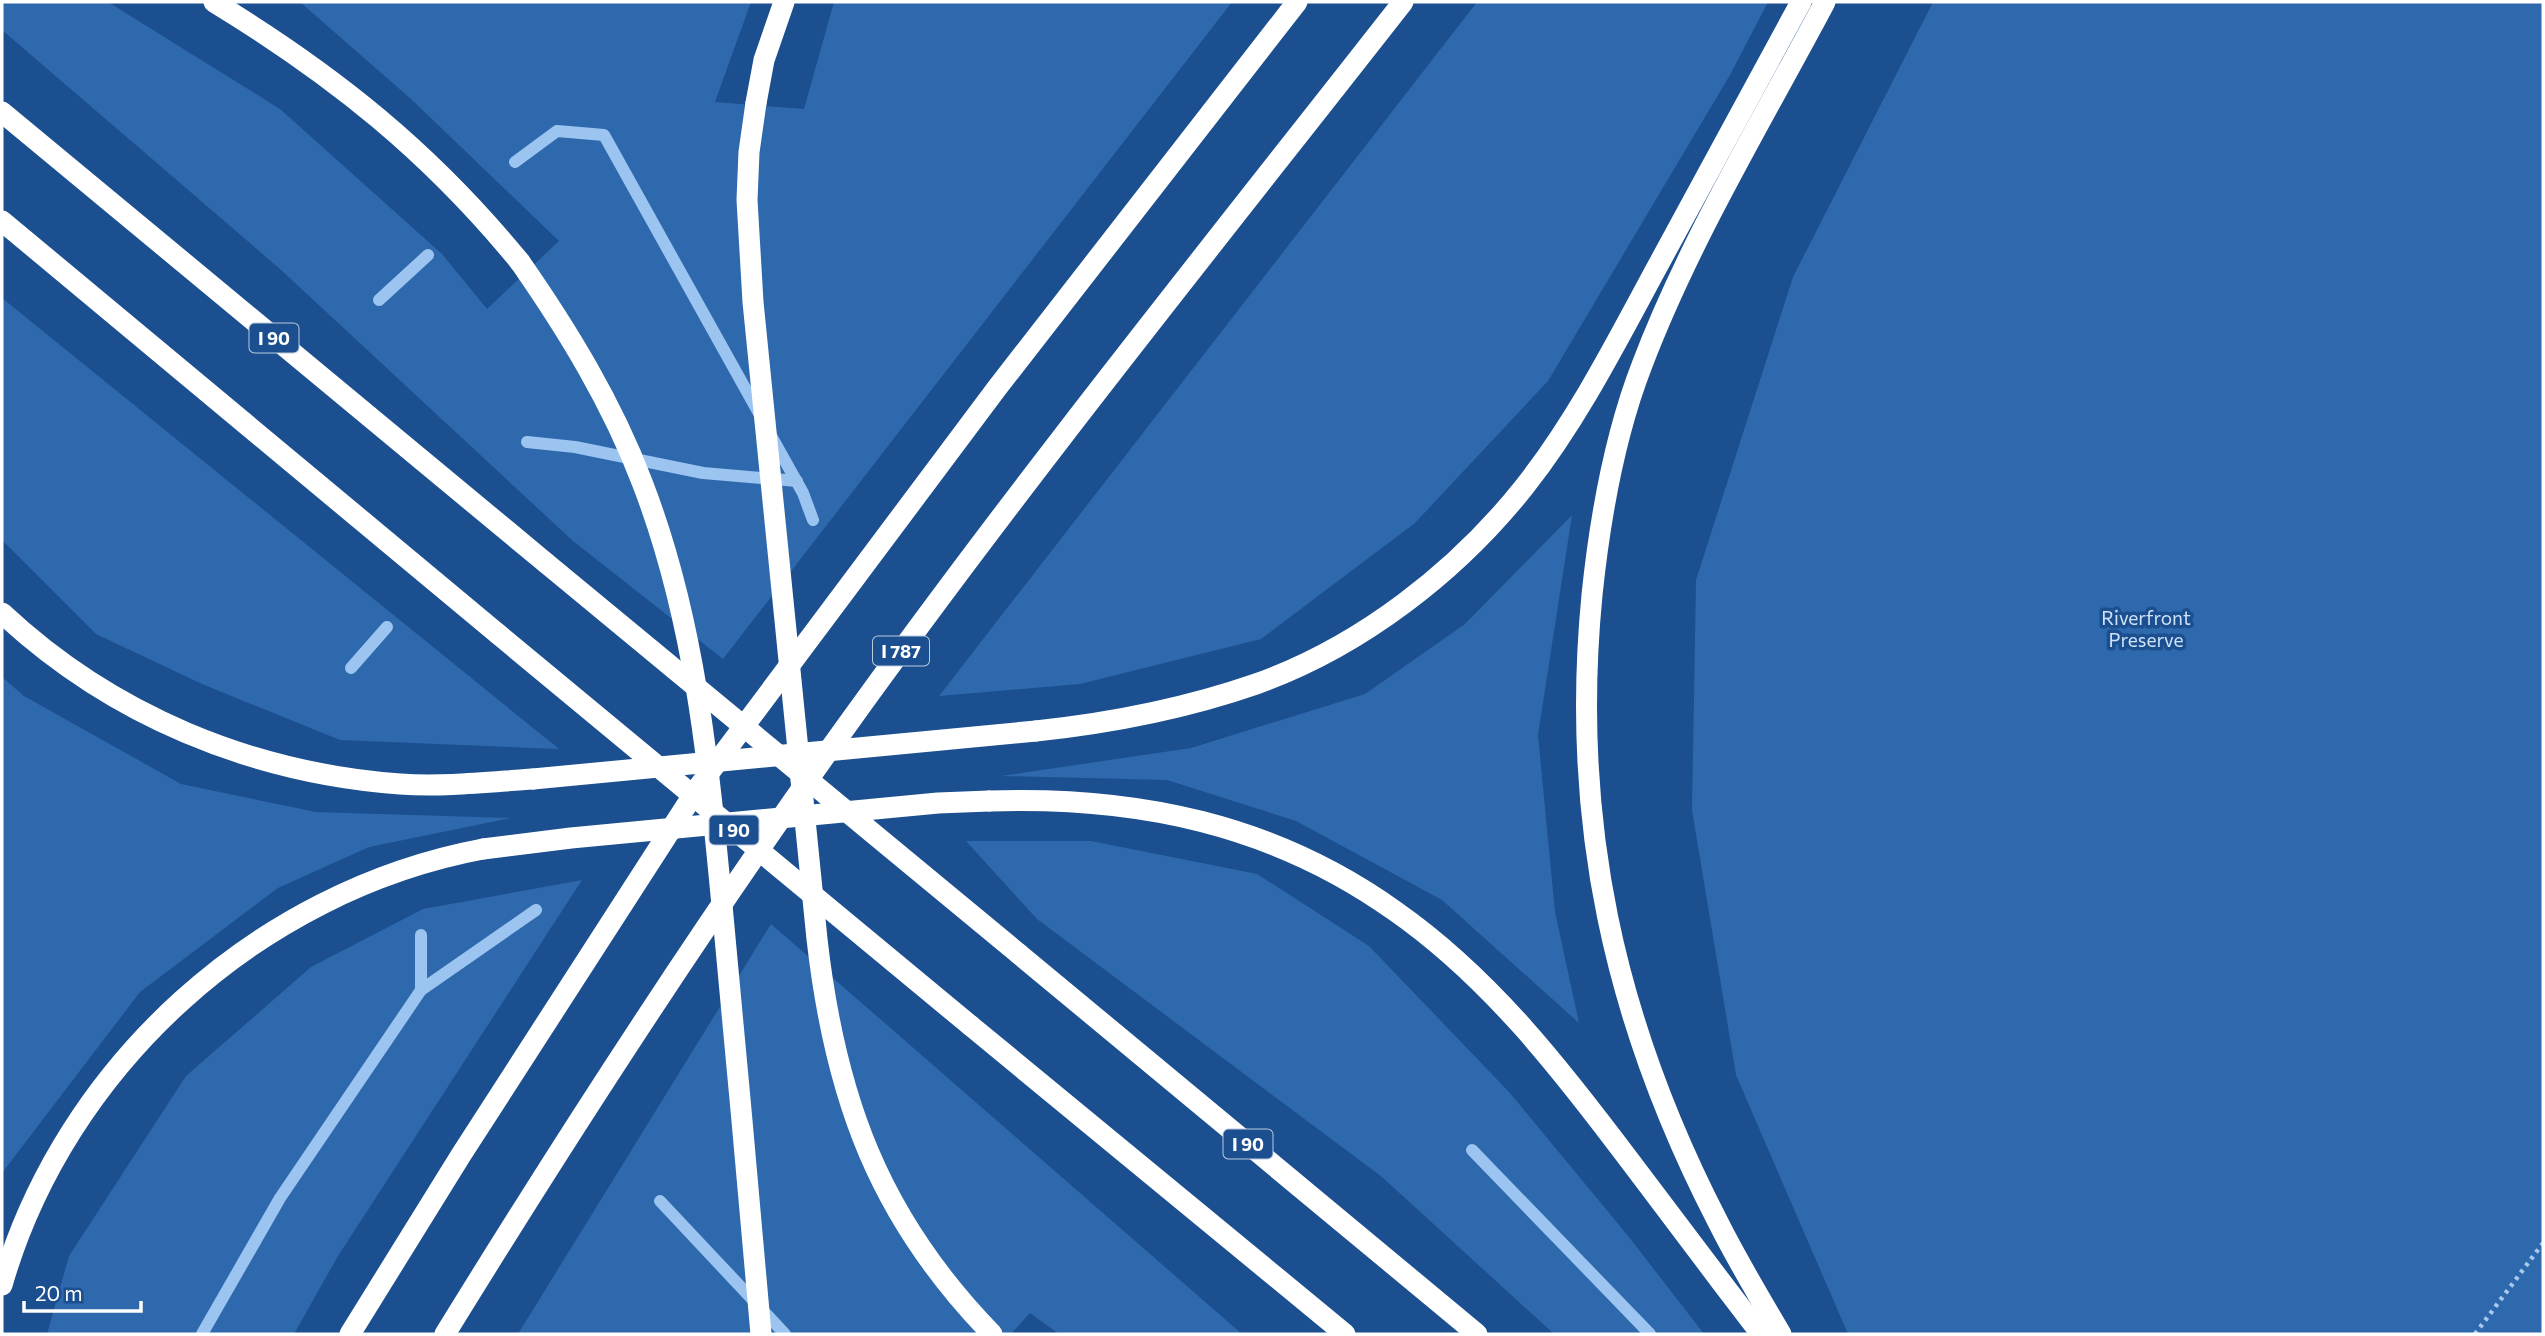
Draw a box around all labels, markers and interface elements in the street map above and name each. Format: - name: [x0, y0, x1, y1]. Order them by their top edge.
- road number: I 90: [250, 324, 298, 352]
- park label: Riverfront Preserve: [2101, 606, 2191, 651]
- road number: I 787: [873, 636, 929, 666]
- road number: I 90: [710, 816, 758, 844]
- road number: I 90: [1224, 1129, 1272, 1158]
- scale bar: [24, 1270, 142, 1314]
- text: 20 m: [35, 1280, 83, 1305]

